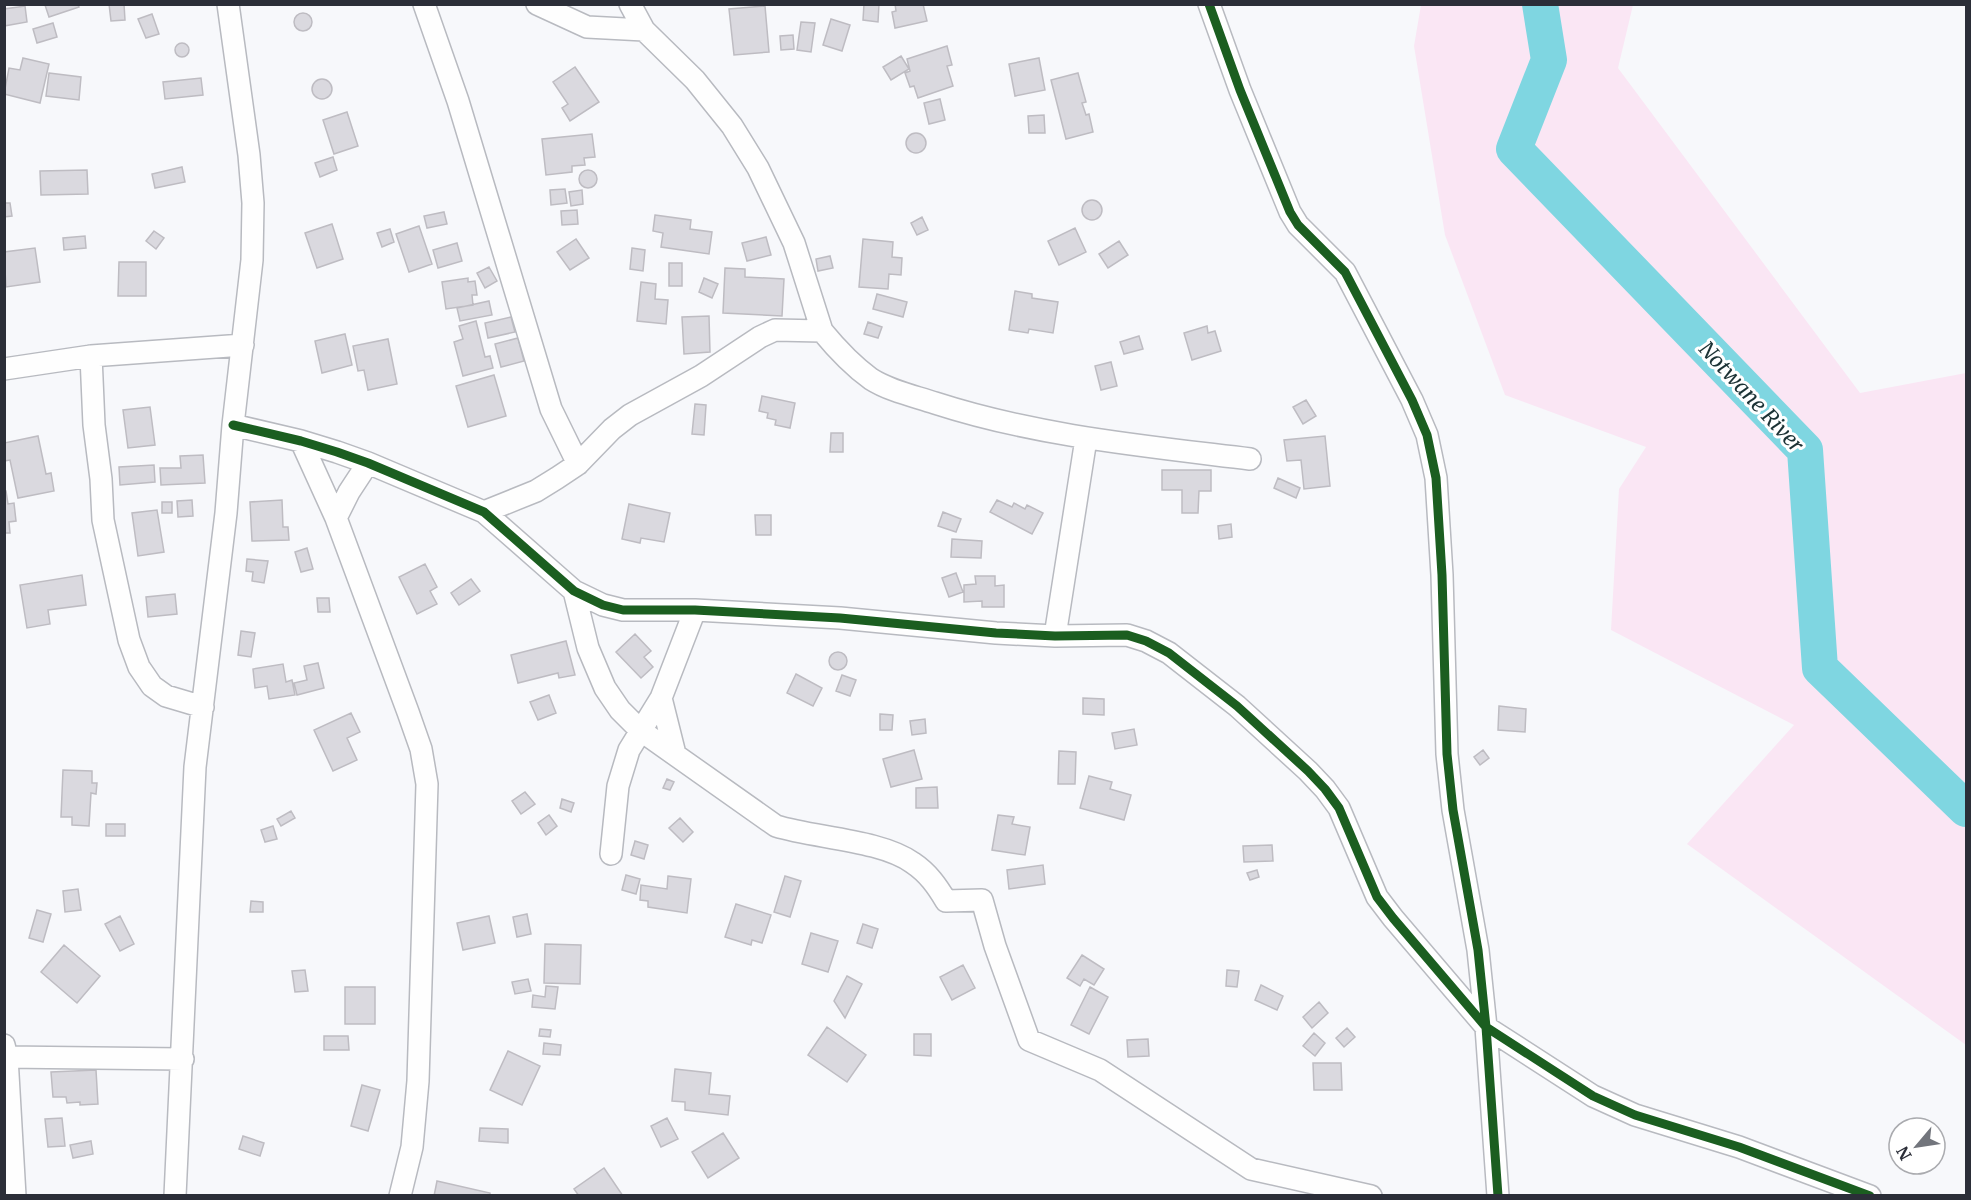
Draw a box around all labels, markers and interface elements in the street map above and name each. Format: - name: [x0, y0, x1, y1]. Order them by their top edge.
- water label: Notwane River: [1693, 336, 1810, 458]
- north arrow: [1887, 1116, 1947, 1176]
- text: N: [1892, 1143, 1916, 1164]

